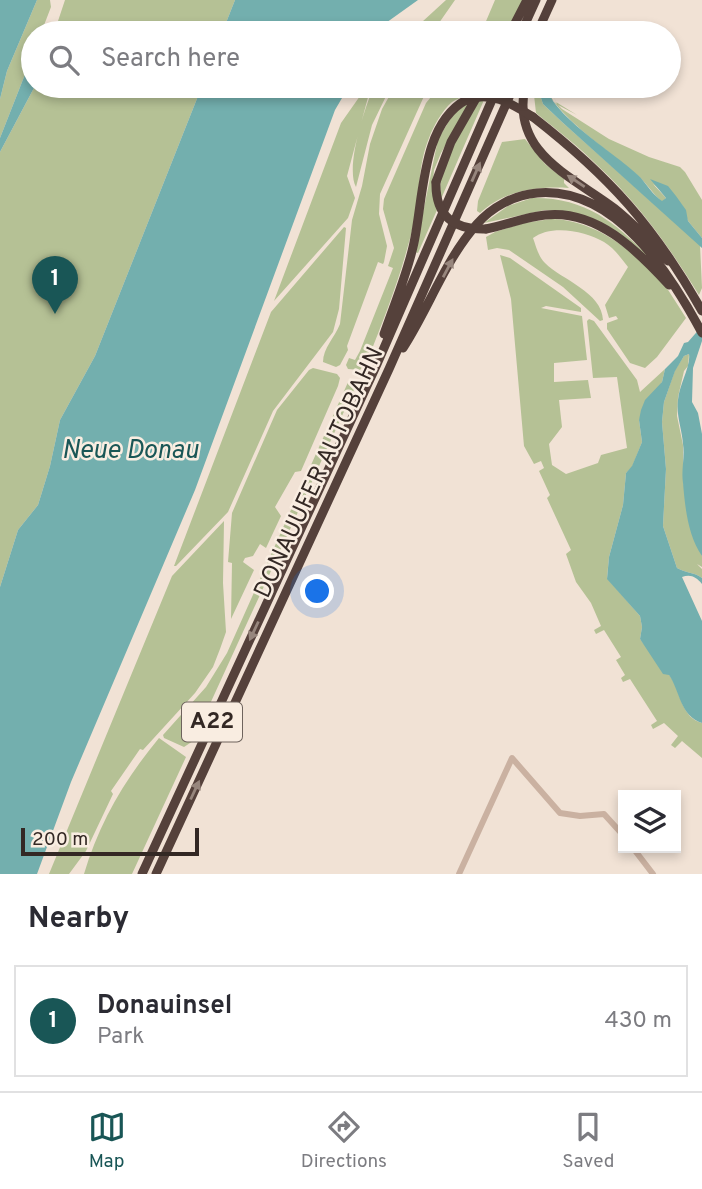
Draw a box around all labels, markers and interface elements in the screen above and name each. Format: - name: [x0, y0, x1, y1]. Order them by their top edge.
- search box: [21, 21, 681, 98]
- icon: search: [45, 41, 83, 79]
- text: Search here: [101, 43, 240, 76]
- one-way arrow: [470, 162, 482, 182]
- one-way arrow: [566, 175, 586, 188]
- pin: 1: [32, 256, 78, 314]
- one-way arrow: [442, 258, 453, 278]
- street label: DONAUUFER AUTOBAHN: [249, 343, 391, 603]
- water label: Neue Donau: [62, 435, 199, 468]
- your location: [300, 574, 334, 608]
- one-way arrow: [248, 621, 260, 641]
- road number: A22: [182, 702, 242, 742]
- one-way arrow: [189, 780, 201, 800]
- map controls: [618, 790, 681, 853]
- button: layers: [618, 790, 681, 853]
- scale bar: [21, 825, 200, 857]
- text: 200 m: [32, 828, 88, 852]
- text: Nearby: [28, 901, 129, 938]
- text: Donauinsel: [97, 990, 232, 1023]
- text: 1: [48, 1007, 58, 1036]
- text: 430 m: [604, 1007, 672, 1036]
- text: Park: [97, 1023, 144, 1052]
- tab: Map: [88, 1108, 126, 1174]
- tab: Directions: [301, 1108, 387, 1174]
- tab: Saved: [562, 1108, 614, 1174]

